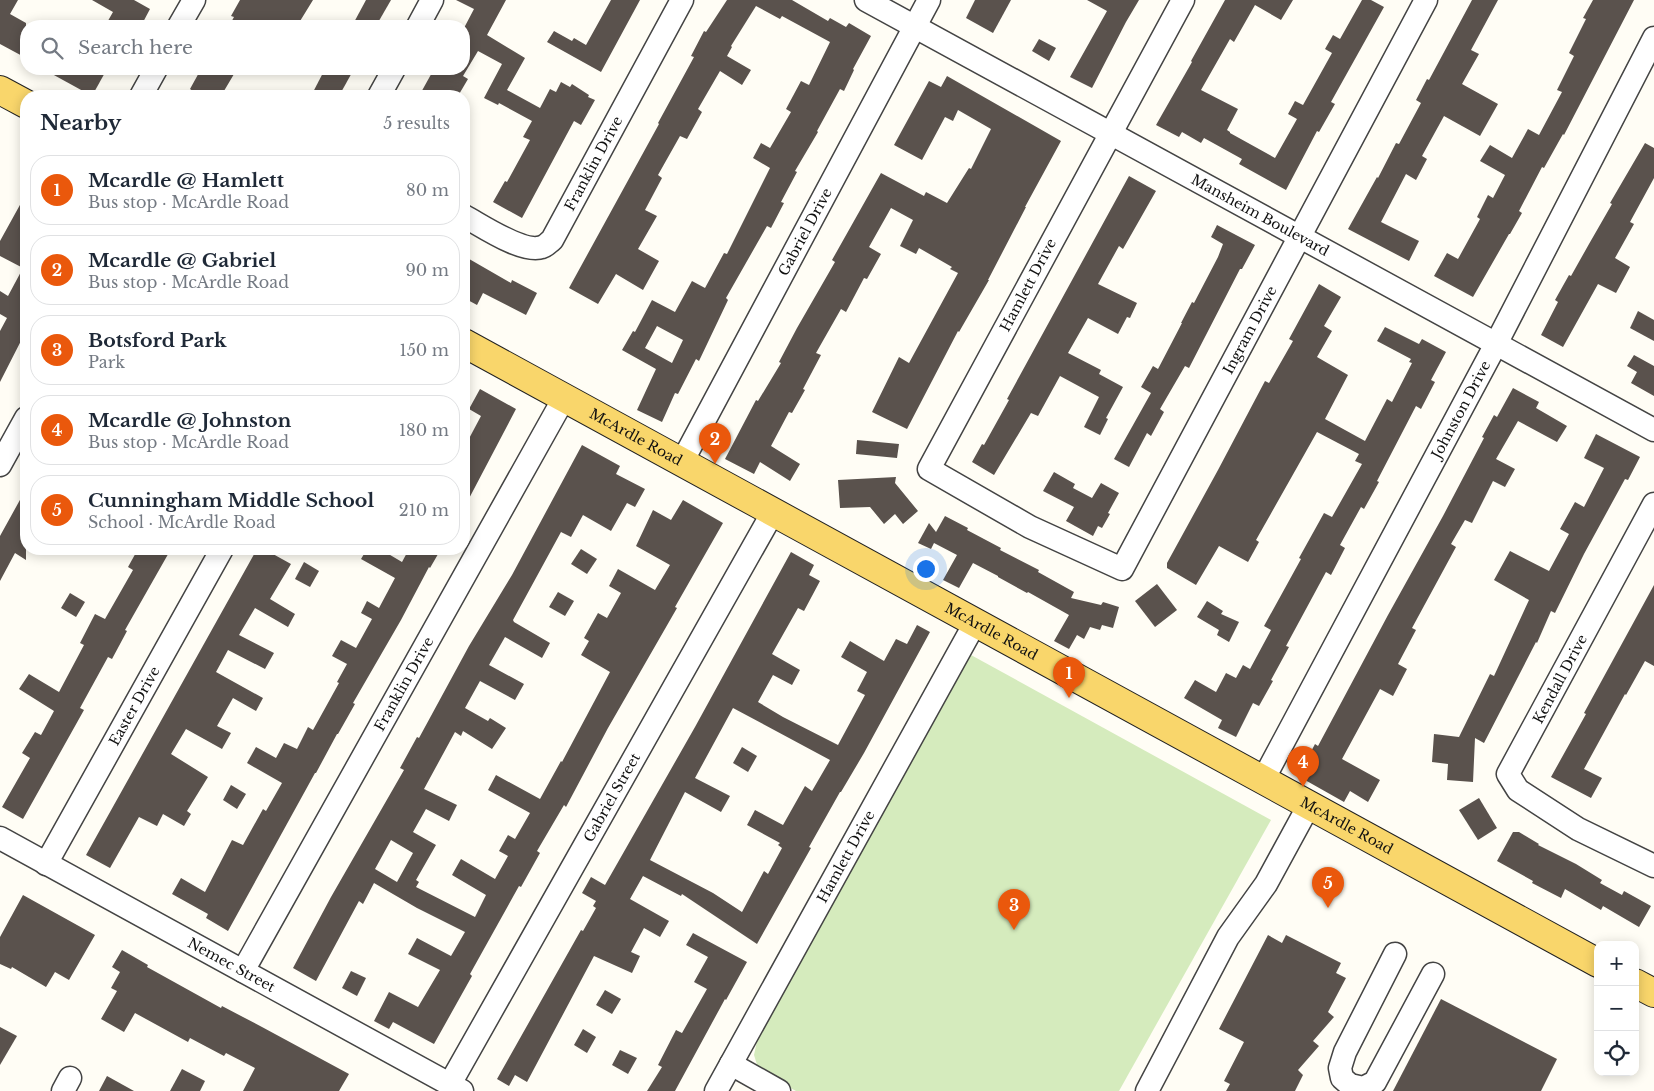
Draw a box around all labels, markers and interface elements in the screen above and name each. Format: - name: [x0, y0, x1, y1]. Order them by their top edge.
- search box: [20, 20, 470, 75]
- icon: search: [38, 34, 66, 62]
- text: Search here: [78, 36, 193, 59]
- text: Nearby: [40, 110, 121, 136]
- text: 5 results: [383, 113, 450, 133]
- street label: Franklin Drive: [561, 113, 626, 214]
- text: Mcardle @ Hamlett: [88, 169, 284, 192]
- street label: Mansheim Boulevard: [1188, 170, 1333, 260]
- text: 1: [54, 180, 60, 200]
- text: 80 m: [406, 180, 449, 200]
- street label: Gabriel Drive: [774, 185, 836, 279]
- text: Bus stop · McArdle Road: [88, 192, 289, 212]
- street label: Hamlett Drive: [996, 235, 1060, 335]
- text: Mcardle @ Gabriel: [88, 249, 276, 272]
- text: 2: [52, 260, 62, 280]
- text: 90 m: [406, 260, 449, 280]
- text: Bus stop · McArdle Road: [88, 272, 289, 292]
- street label: Ingram Drive: [1219, 283, 1281, 377]
- text: Botsford Park: [88, 329, 227, 352]
- text: 3: [52, 340, 62, 360]
- text: 150 m: [400, 340, 449, 360]
- text: Park: [88, 352, 125, 372]
- street label: Johnston Drive: [1427, 358, 1494, 463]
- street label: McArdle Road: [586, 404, 686, 470]
- text: Mcardle @ Johnston: [88, 409, 291, 432]
- text: 4: [52, 420, 62, 440]
- text: 180 m: [399, 420, 449, 440]
- pin: 2: [699, 423, 731, 464]
- text: Bus stop · McArdle Road: [88, 432, 289, 452]
- text: Cunningham Middle School: [88, 489, 374, 512]
- text: 5: [52, 500, 62, 520]
- text: 210 m: [399, 500, 449, 520]
- text: School · McArdle Road: [88, 512, 276, 532]
- your location: [913, 556, 939, 582]
- street label: McArdle Road: [942, 599, 1041, 664]
- street label: Kendall Drive: [1529, 631, 1591, 727]
- street label: Franklin Drive: [370, 634, 437, 734]
- pin: 1: [1053, 657, 1085, 698]
- street label: Easter Drive: [105, 663, 164, 749]
- pin: 4: [1287, 746, 1319, 787]
- street label: Gabriel Street: [580, 749, 644, 845]
- street label: McArdle Road: [1297, 793, 1397, 858]
- street label: Hamlett Drive: [813, 807, 879, 906]
- pin: 5: [1312, 867, 1344, 908]
- pin: 3: [998, 889, 1030, 930]
- street label: Nemec Street: [185, 934, 279, 996]
- map controls: [1594, 941, 1639, 1076]
- button: +: [1594, 941, 1639, 986]
- button: −: [1594, 986, 1639, 1031]
- button: locate: [1594, 1031, 1639, 1076]

